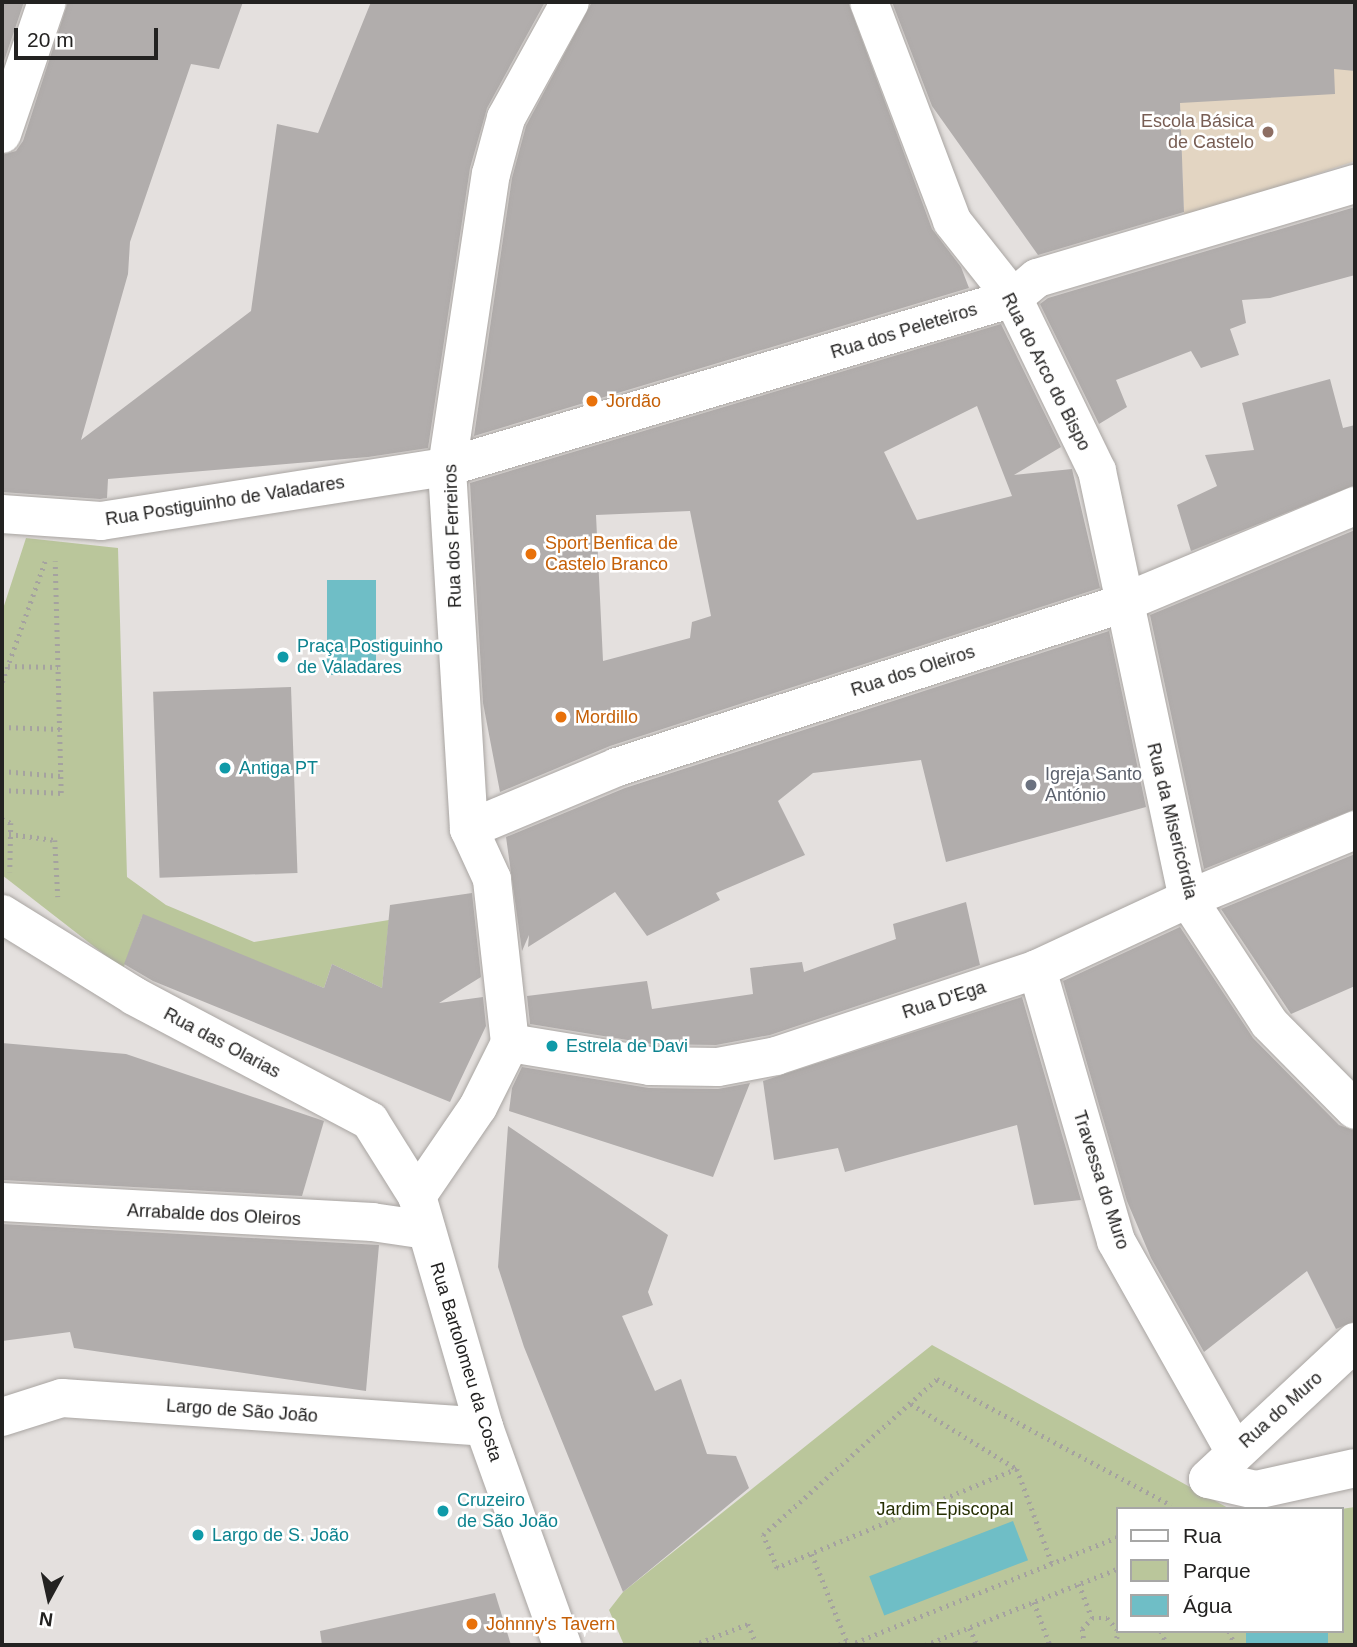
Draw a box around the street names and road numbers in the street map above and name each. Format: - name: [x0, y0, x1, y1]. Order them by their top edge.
- street label: Rua do Arco do Bispo: [997, 289, 1095, 455]
- street label: Rua dos Peleteiros: [828, 298, 980, 364]
- street label: Rua dos Ferreiros: [440, 464, 466, 608]
- street label: Rua Postiguinho de Valadares: [104, 471, 346, 531]
- street label: Rua dos Oleiros: [848, 641, 978, 701]
- street label: Rua da Misericórdia: [1142, 741, 1202, 901]
- street label: Rua D'Ega: [900, 976, 988, 1024]
- street label: Rua das Olarias: [160, 1003, 284, 1083]
- street label: Travessa do Muro: [1068, 1108, 1134, 1252]
- street label: Arrabalde dos Oleiros: [127, 1200, 301, 1230]
- street label: Rua Bartolomeu da Costa: [425, 1260, 507, 1464]
- street label: Rua do Muro: [1235, 1367, 1327, 1453]
- street label: Largo de São João: [165, 1395, 319, 1427]

